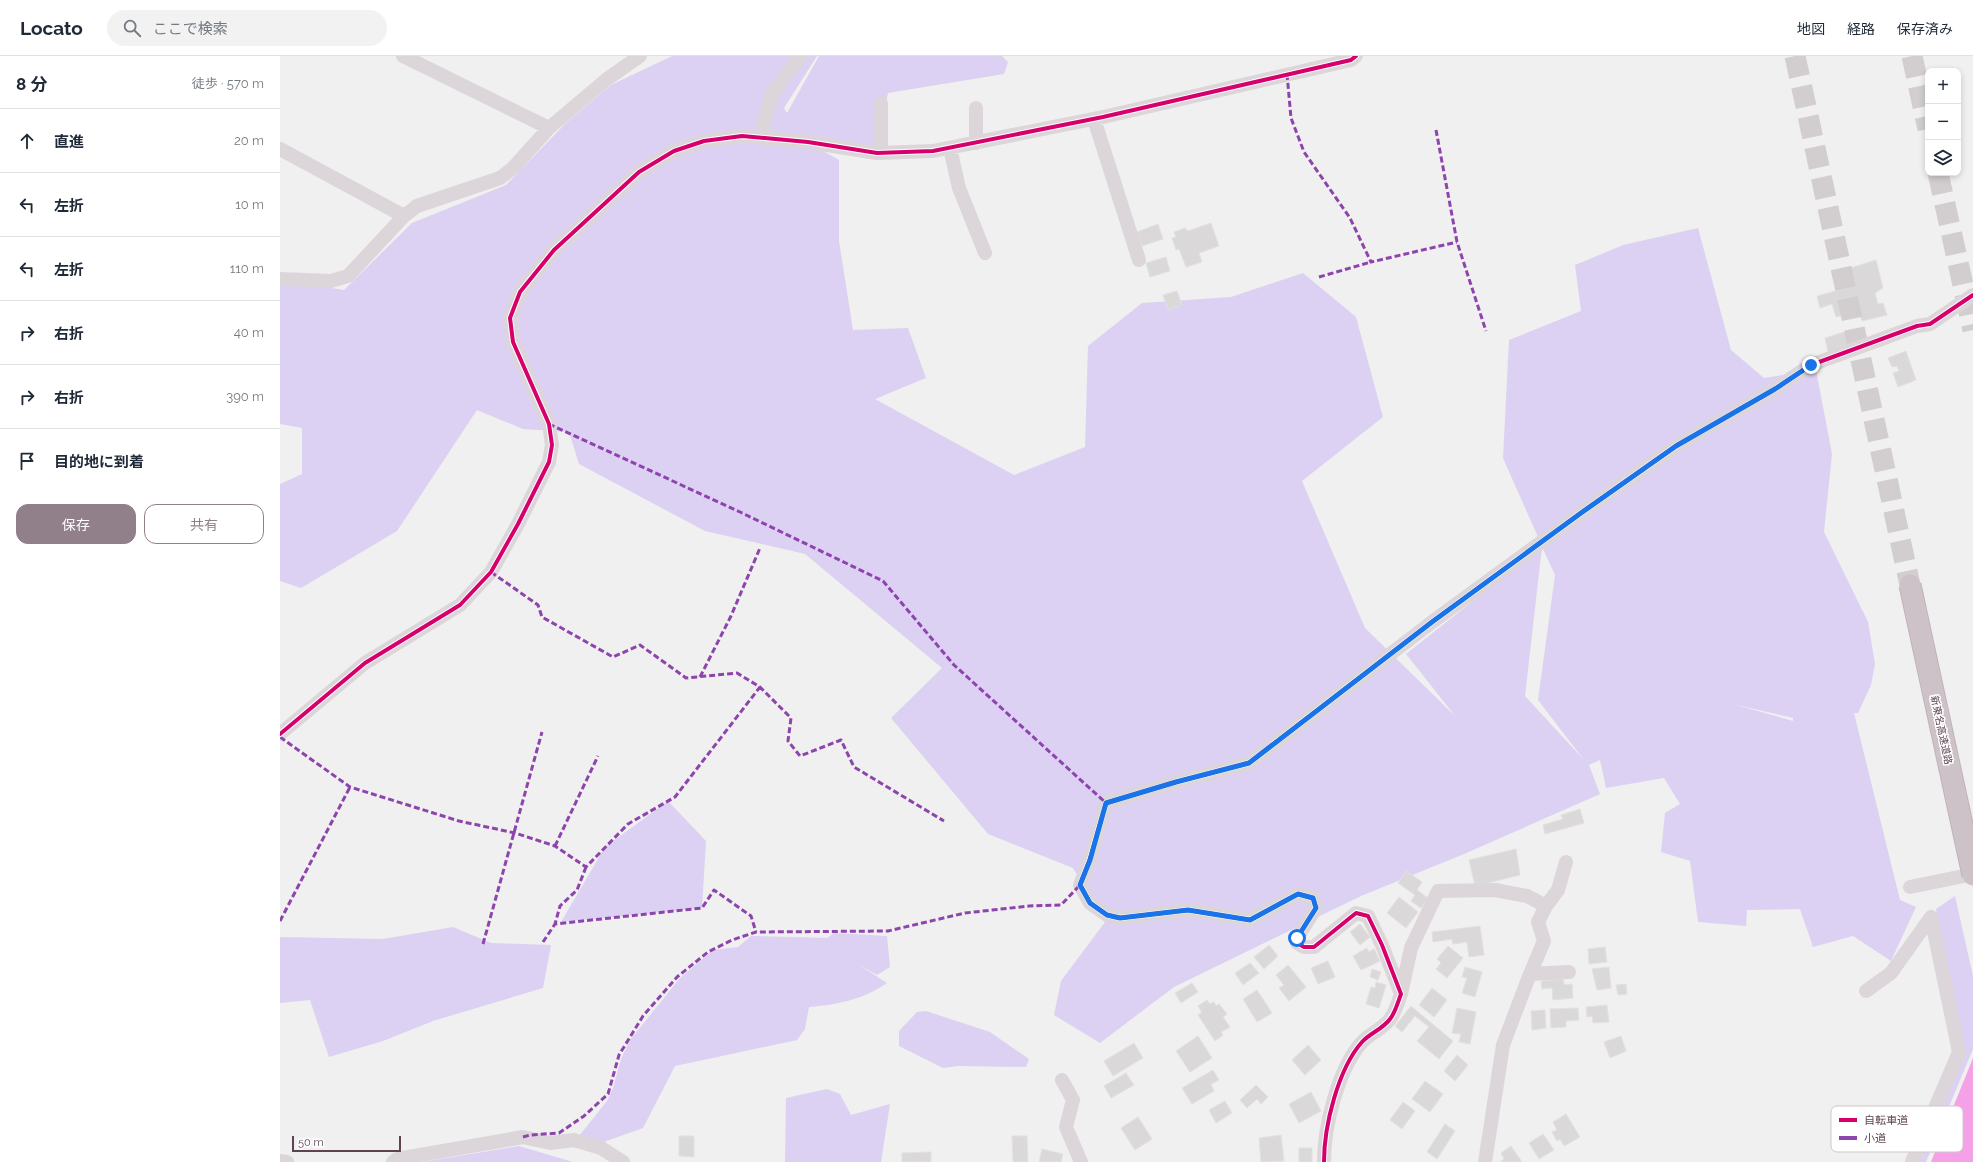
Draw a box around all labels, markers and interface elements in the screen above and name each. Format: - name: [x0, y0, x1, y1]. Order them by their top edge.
- search box: [107, 10, 387, 46]
- text: Locato: [20, 17, 83, 39]
- icon: search: [121, 17, 143, 39]
- text: ここで検索: [153, 20, 228, 38]
- text: 地図: [1797, 21, 1825, 37]
- text: 経路: [1847, 21, 1875, 37]
- text: 保存済み: [1897, 21, 1953, 37]
- map controls: [1925, 68, 1961, 176]
- button: +: [1925, 68, 1961, 104]
- text: 8 分: [16, 74, 47, 94]
- text: 徒歩 · 570 m: [192, 76, 264, 91]
- button: −: [1925, 104, 1961, 140]
- icon: ahead: [16, 130, 38, 152]
- text: 直進: [54, 133, 84, 151]
- text: 20 m: [234, 133, 264, 148]
- button: layers: [1925, 140, 1961, 176]
- icon: left: [16, 194, 38, 216]
- text: 左折: [54, 197, 84, 215]
- text: 10 m: [235, 197, 264, 212]
- icon: left: [16, 258, 38, 280]
- text: 左折: [54, 261, 84, 279]
- text: 110 m: [230, 261, 264, 276]
- icon: right: [16, 322, 38, 344]
- text: 右折: [54, 325, 84, 343]
- text: 40 m: [234, 325, 264, 340]
- route end: [1802, 356, 1820, 374]
- icon: right: [16, 386, 38, 408]
- text: 右折: [54, 389, 84, 407]
- text: 390 m: [226, 389, 264, 404]
- icon: arrive: [16, 450, 38, 472]
- text: 目的地に到着: [54, 453, 144, 471]
- button: 保存: [16, 504, 136, 544]
- button: 共有: [144, 504, 264, 544]
- street label: 新東名高速道路: [1929, 695, 1954, 765]
- route start: [1288, 929, 1306, 947]
- legend: [1831, 1106, 1963, 1152]
- text: 自転車道: [1864, 1114, 1908, 1127]
- text: 小道: [1864, 1132, 1886, 1145]
- scale bar: [292, 1134, 401, 1153]
- text: 50 m: [298, 1136, 324, 1149]

